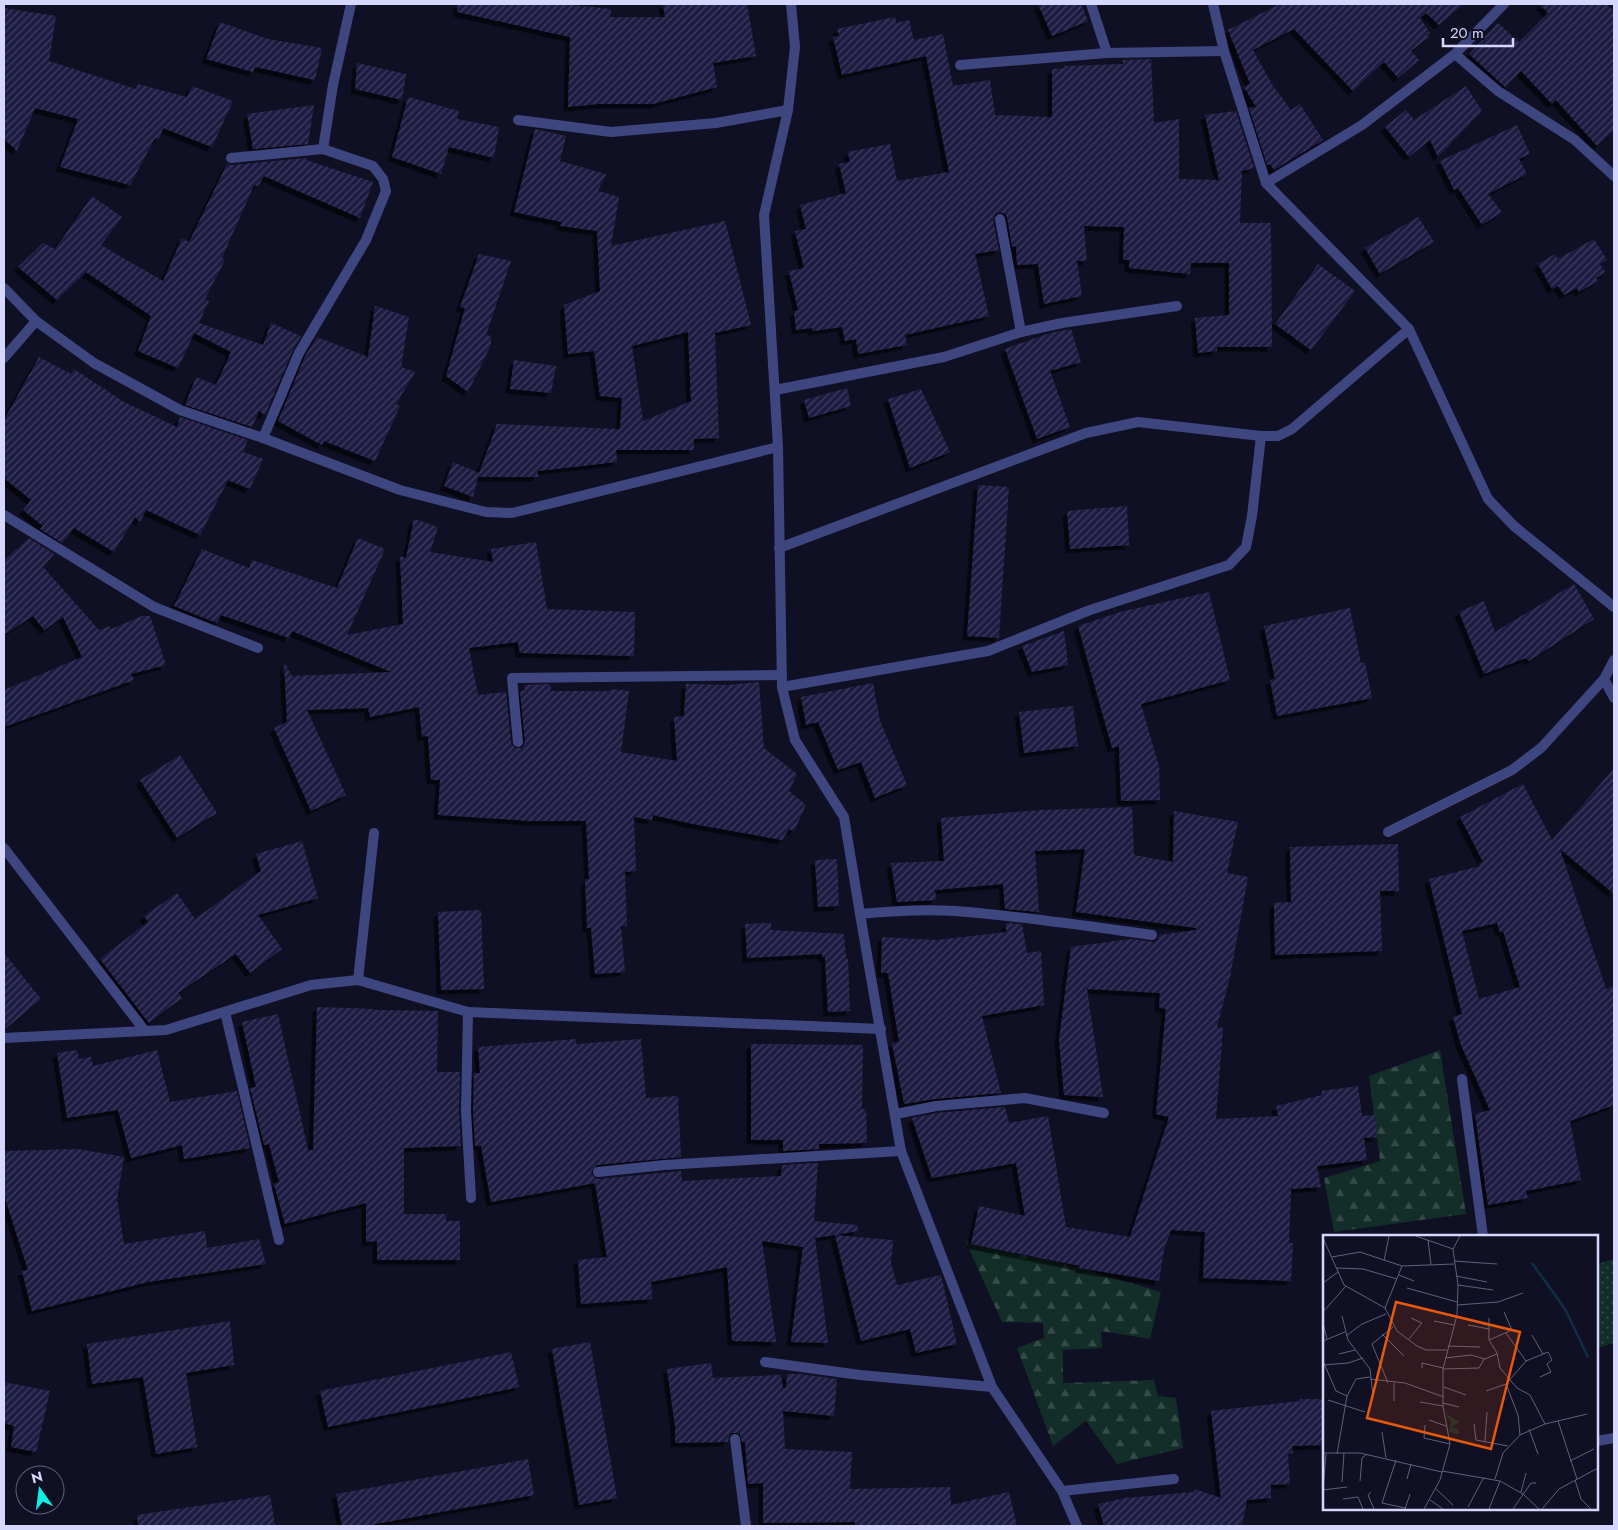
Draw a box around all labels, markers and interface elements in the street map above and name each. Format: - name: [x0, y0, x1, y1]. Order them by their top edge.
- scale bar: [1443, 15, 1513, 47]
- text: 20 m: [1450, 22, 1484, 44]
- inset map: [1323, 1235, 1598, 1510]
- north arrow: [15, 1465, 65, 1515]
- text: N: [29, 1466, 45, 1488]

